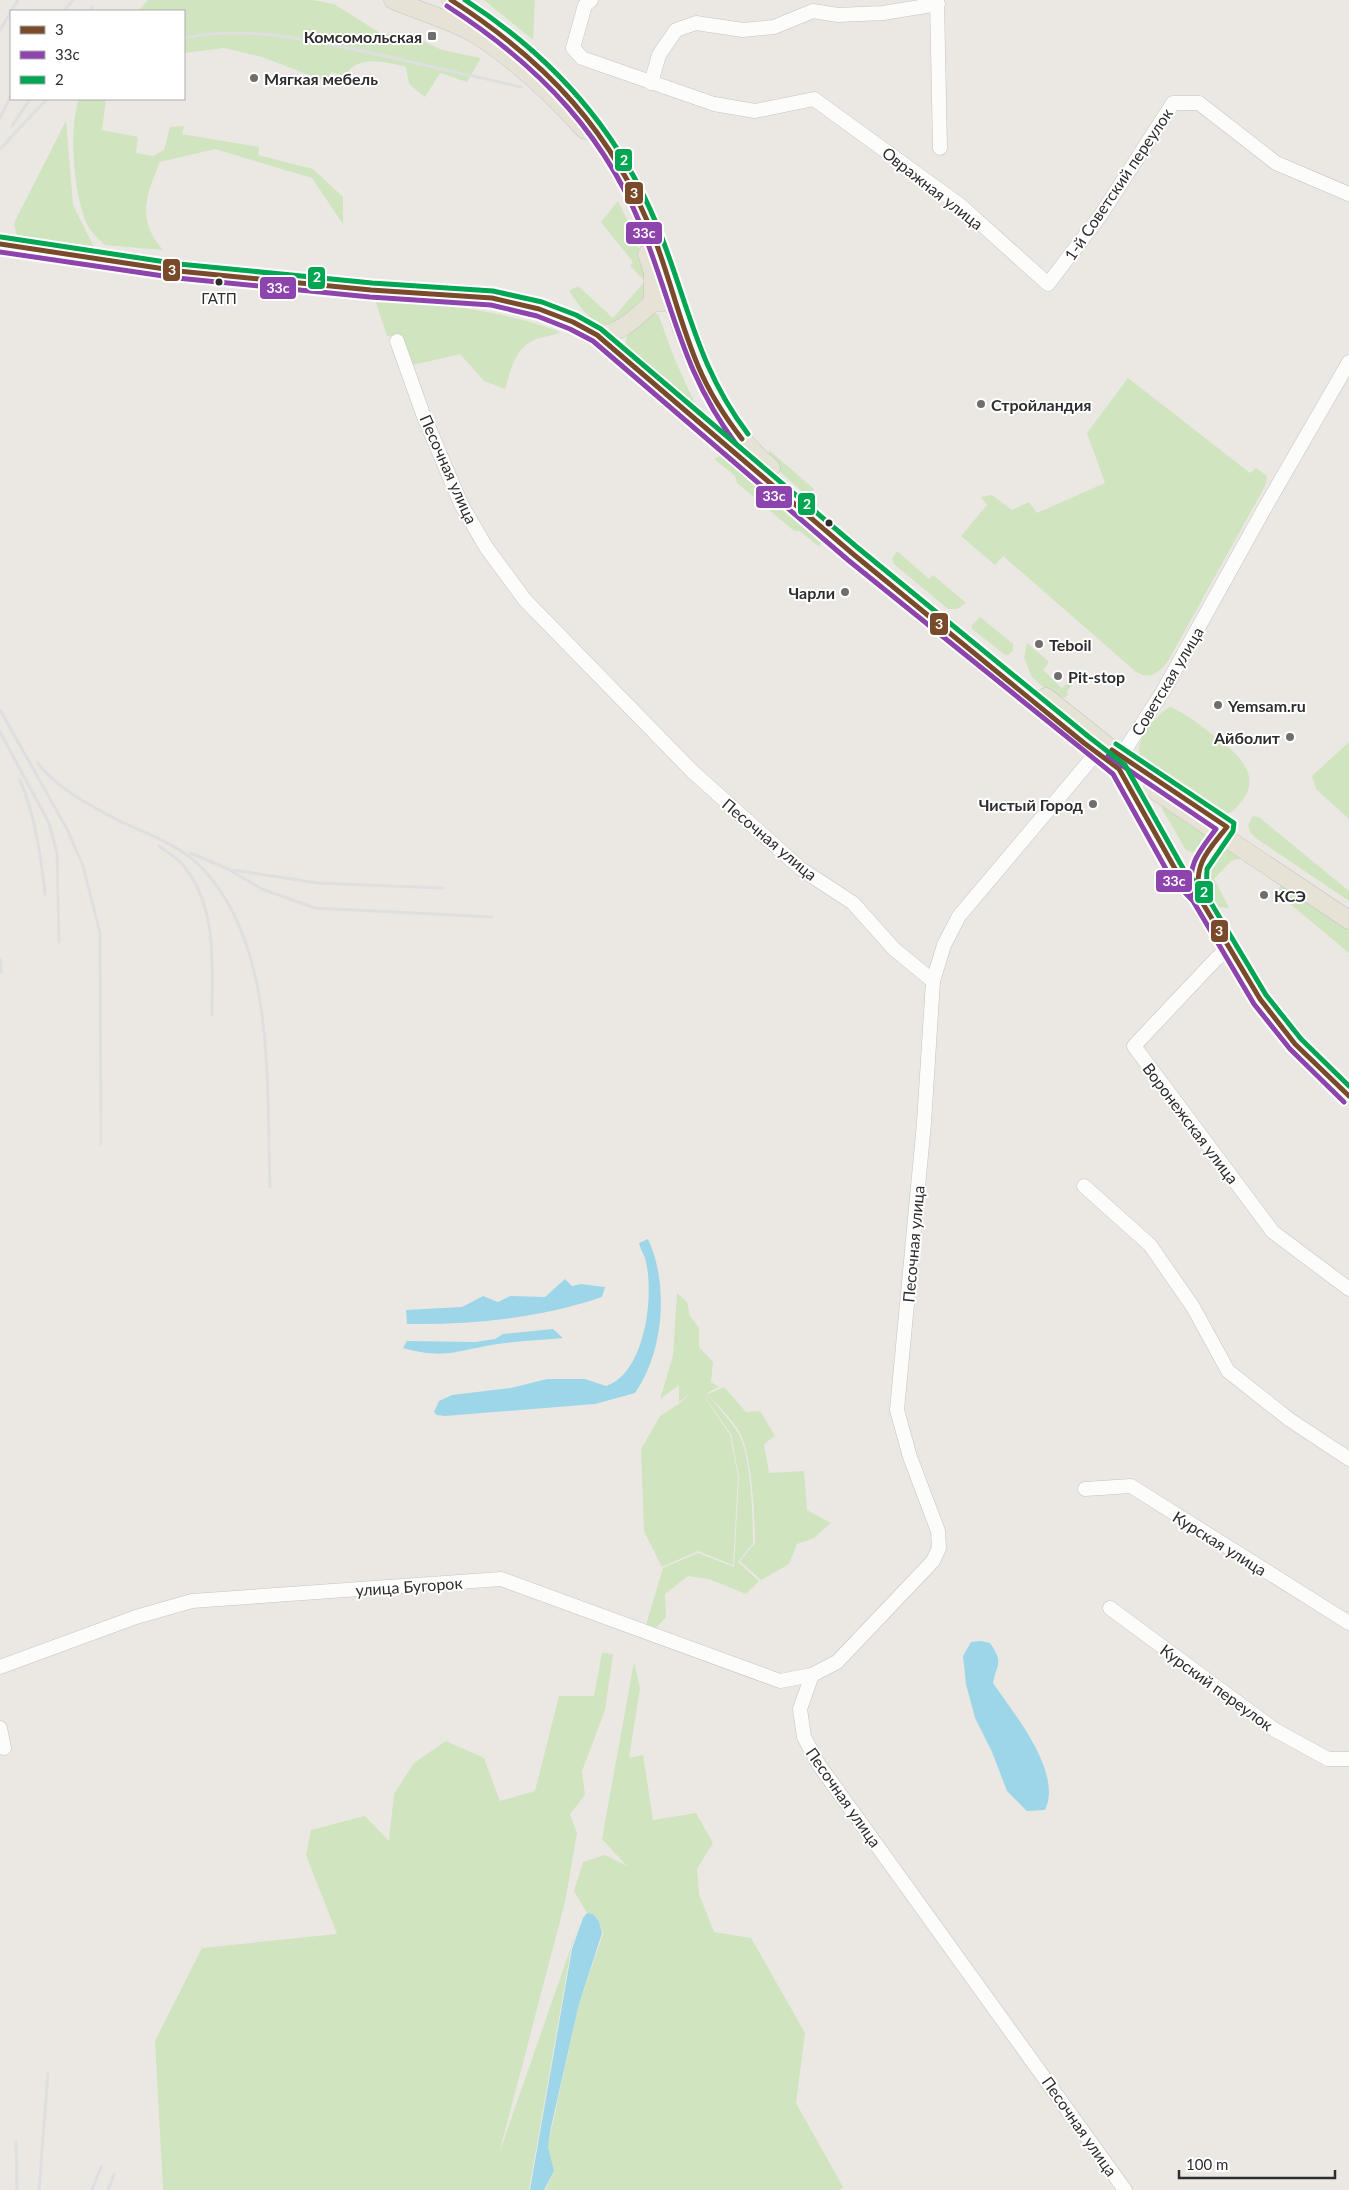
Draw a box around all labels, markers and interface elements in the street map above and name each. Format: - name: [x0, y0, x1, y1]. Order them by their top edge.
- legend: [10, 10, 185, 100]
- text: 3: [55, 20, 64, 38]
- place label: Комсомольская: [304, 27, 422, 46]
- marker: Комсомольская: [426, 30, 438, 42]
- text: 33с: [55, 45, 80, 63]
- place label: Мягкая мебель: [264, 69, 378, 88]
- text: 2: [55, 70, 64, 88]
- marker: Мягкая мебель: [248, 72, 260, 84]
- street label: 1-й Советский переулок: [1060, 104, 1176, 264]
- street label: Овражная улица: [879, 143, 987, 233]
- line badge: 2: [614, 148, 633, 172]
- text: 2: [620, 151, 628, 168]
- line badge: 3: [624, 181, 644, 205]
- text: 3: [630, 184, 638, 201]
- line badge: 33с: [625, 221, 663, 245]
- text: 33с: [633, 224, 656, 241]
- line badge: 3: [162, 258, 181, 282]
- text: 3: [168, 261, 176, 278]
- line badge: 2: [307, 266, 326, 290]
- text: 2: [313, 268, 321, 285]
- line badge: 33с: [259, 276, 297, 300]
- marker: ГАТП: [214, 277, 224, 287]
- text: 33с: [267, 279, 290, 296]
- place label: ГАТП: [201, 289, 237, 307]
- place label: Стройландия: [991, 395, 1091, 414]
- marker: Стройландия: [975, 398, 987, 410]
- street label: Песочная улица: [416, 411, 482, 527]
- line badge: 33с: [755, 485, 793, 509]
- text: 33с: [763, 487, 786, 504]
- line badge: 2: [797, 492, 816, 516]
- text: 2: [803, 495, 811, 512]
- unlabelled marker: [824, 518, 834, 528]
- place label: Чарли: [788, 583, 835, 602]
- marker: Чарли: [839, 586, 851, 598]
- line badge: 3: [929, 612, 949, 636]
- text: 3: [935, 615, 943, 632]
- street label: Советская улица: [1127, 623, 1207, 739]
- place label: Teboil: [1049, 635, 1092, 654]
- marker: Teboil: [1033, 638, 1045, 650]
- place label: Pit-stop: [1068, 667, 1125, 686]
- marker: Pit-stop: [1052, 670, 1064, 682]
- place label: Yemsam.ru: [1227, 696, 1306, 715]
- marker: Yemsam.ru: [1212, 699, 1224, 711]
- place label: Айболит: [1213, 728, 1281, 747]
- marker: Айболит: [1284, 731, 1296, 743]
- street label: Песочная улица: [719, 794, 821, 884]
- place label: Чистый Город: [979, 795, 1083, 814]
- marker: Чистый Город: [1087, 798, 1099, 810]
- line badge: 33с: [1155, 869, 1193, 893]
- text: 33с: [1163, 872, 1186, 889]
- line badge: 2: [1194, 880, 1214, 904]
- text: 2: [1200, 883, 1208, 900]
- place label: КСЭ: [1274, 886, 1306, 905]
- marker: КСЭ: [1258, 889, 1270, 901]
- line badge: 3: [1210, 919, 1229, 943]
- text: 3: [1215, 922, 1223, 939]
- street label: Воронежская улица: [1139, 1059, 1243, 1187]
- street label: Песочная улица: [898, 1185, 928, 1303]
- street label: Курская улица: [1170, 1507, 1270, 1579]
- street label: улица Бугорок: [355, 1573, 464, 1599]
- street label: Курский переулок: [1157, 1640, 1278, 1735]
- street label: Песочная улица: [803, 1743, 885, 1851]
- street label: Песочная улица: [1039, 2072, 1121, 2180]
- scale bar: [1179, 2148, 1335, 2180]
- text: 100 m: [1186, 2155, 1228, 2173]

